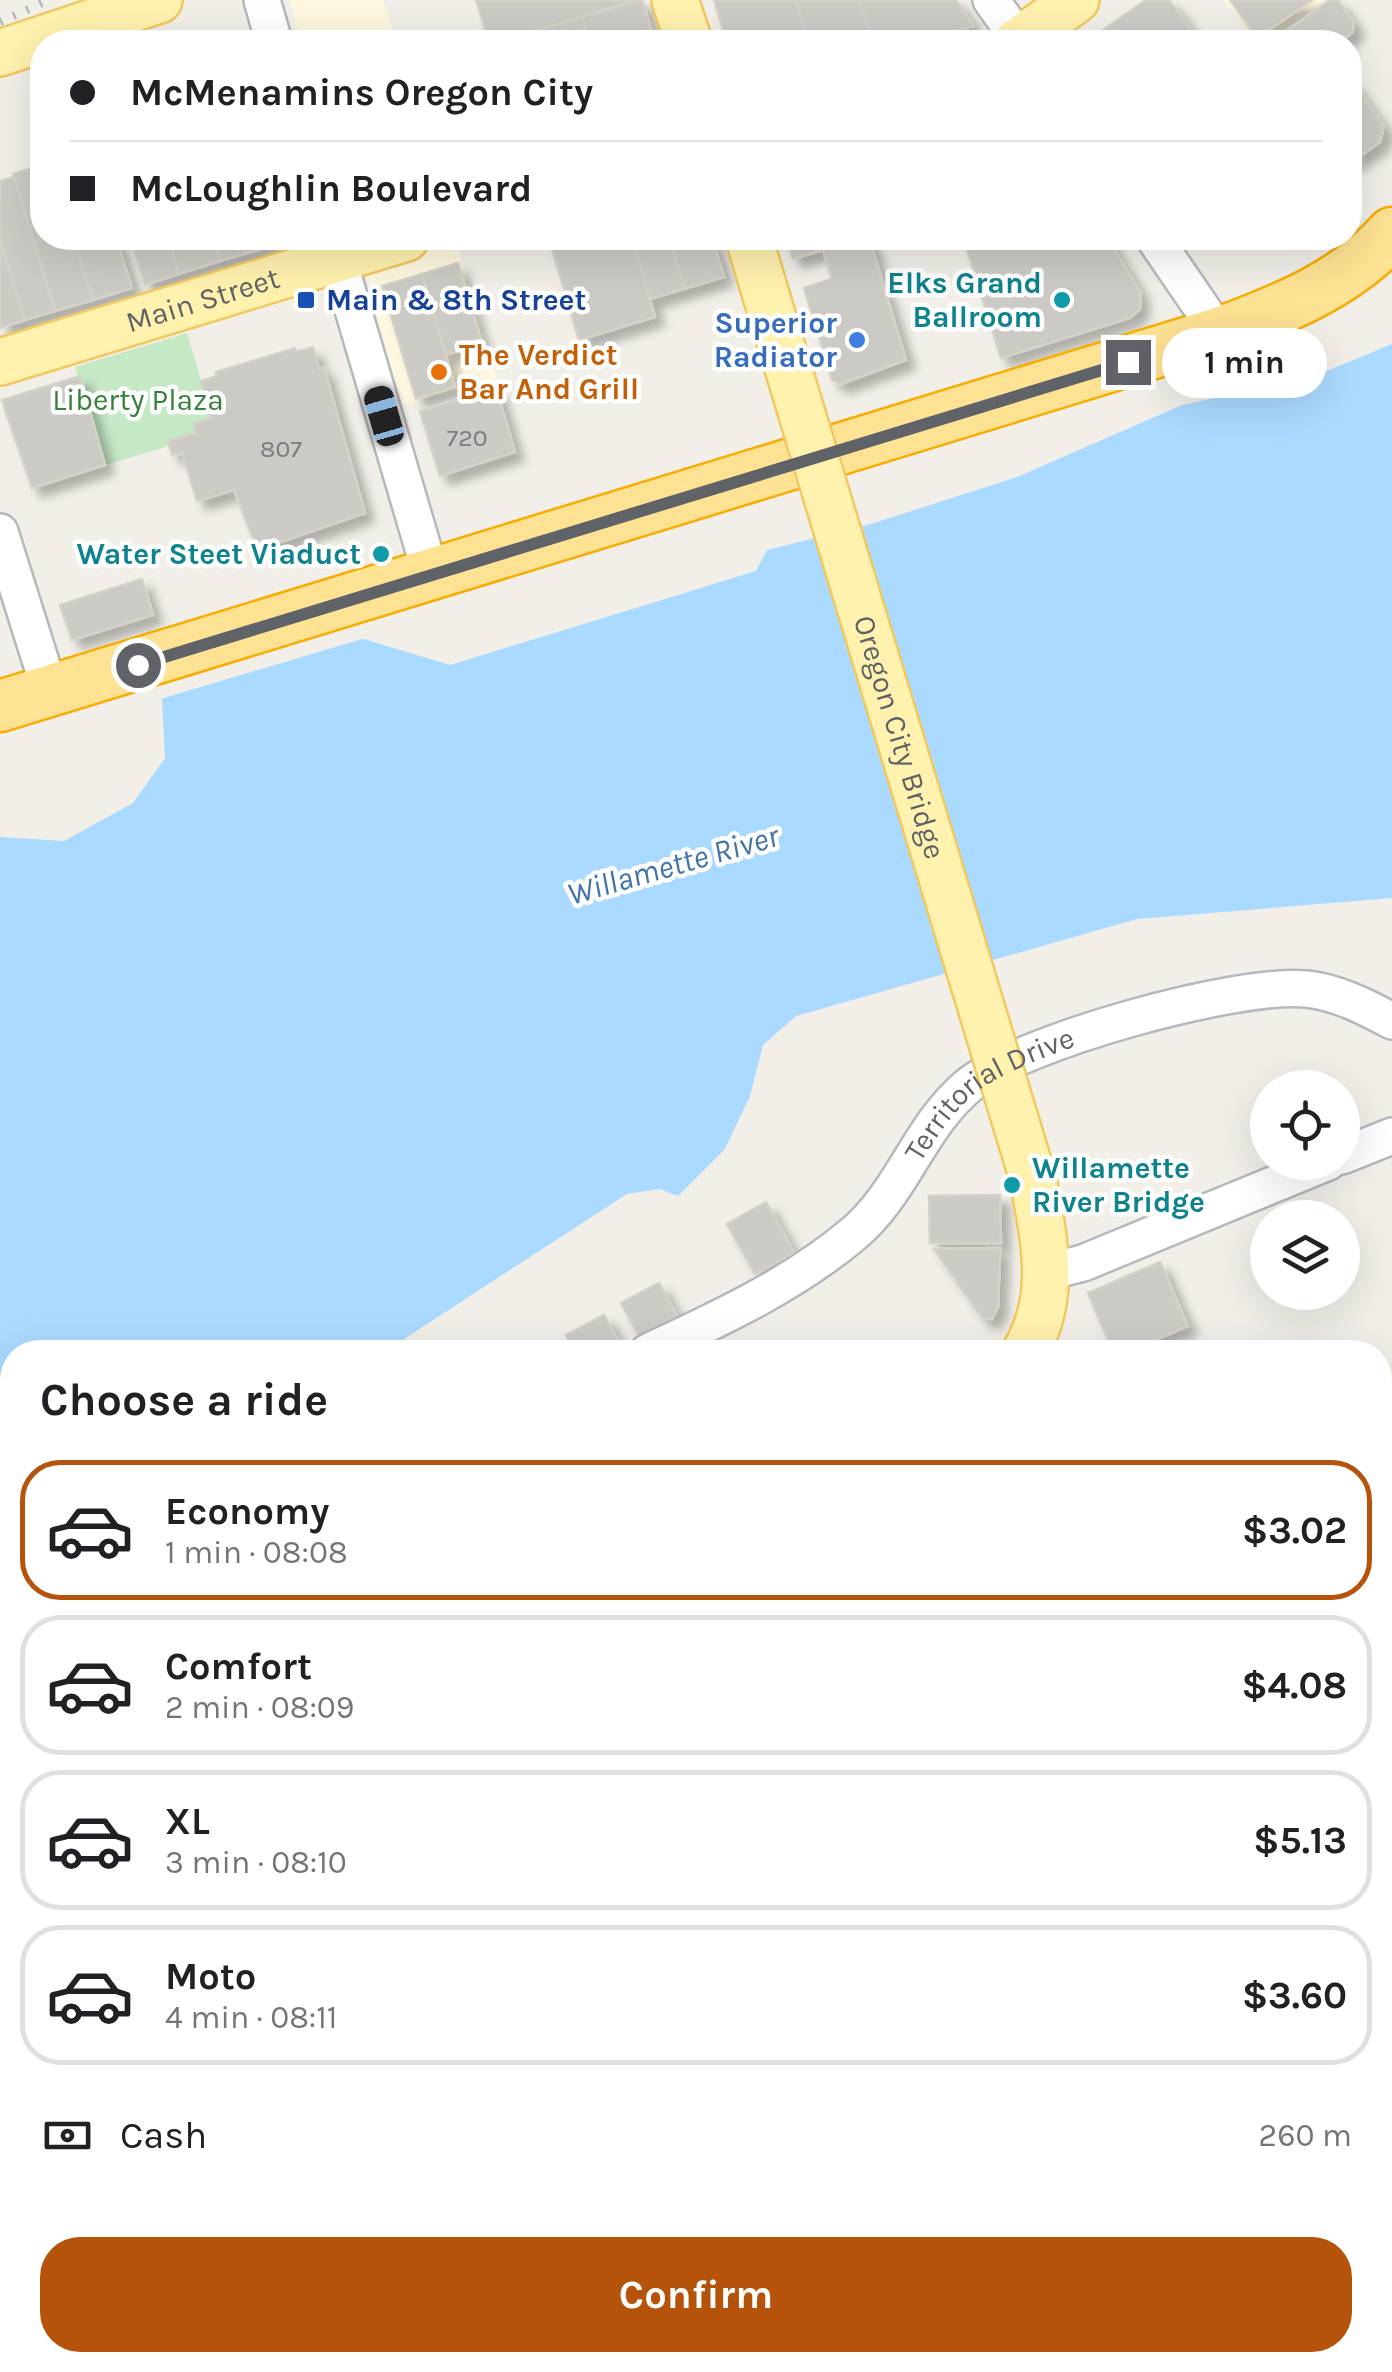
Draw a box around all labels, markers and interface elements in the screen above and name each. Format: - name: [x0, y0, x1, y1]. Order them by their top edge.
- text: McMenamins Oregon City: [130, 70, 593, 115]
- text: McLoughlin Boulevard: [130, 166, 532, 211]
- street label: Main Street: [122, 260, 284, 340]
- place label: Elks Grand Ballroom: [887, 265, 1042, 335]
- place label: Main & 8th Street: [326, 282, 586, 318]
- marker: Main & 8th Street: [295, 289, 317, 311]
- marker: Elks Grand Ballroom: [1051, 289, 1073, 311]
- place label: Superior Radiator: [714, 305, 837, 375]
- callout: 1 min: [1163, 327, 1328, 397]
- marker: Superior Radiator: [846, 329, 868, 351]
- place label: The Verdict Bar And Grill: [459, 337, 639, 407]
- route end: [1106, 340, 1151, 385]
- text: 1 min: [1204, 344, 1285, 381]
- marker: The Verdict Bar And Grill: [428, 361, 450, 383]
- park label: Liberty Plaza: [52, 382, 224, 418]
- car: [361, 383, 407, 449]
- house number: 720: [446, 423, 488, 452]
- house number: 807: [260, 434, 302, 463]
- place label: Water Steet Viaduct: [77, 536, 361, 572]
- marker: Water Steet Viaduct: [370, 543, 392, 565]
- street label: Oregon City Bridge: [846, 611, 953, 863]
- route start: [116, 643, 161, 688]
- water label: Willamette River: [563, 817, 784, 913]
- street label: Territorial Drive: [897, 1019, 1079, 1168]
- map controls: [1250, 1070, 1360, 1310]
- button: locate: [1250, 1070, 1360, 1180]
- place label: Willamette River Bridge: [1032, 1150, 1205, 1220]
- marker: Willamette River Bridge: [1001, 1174, 1023, 1196]
- button: layers: [1250, 1200, 1360, 1310]
- text: Choose a ride: [40, 1374, 328, 1426]
- icon: car: [45, 1485, 135, 1575]
- text: Economy: [165, 1489, 329, 1534]
- text: $3.02: [1242, 1508, 1347, 1553]
- text: 1 min · 08:08: [165, 1534, 348, 1571]
- icon: car: [45, 1640, 135, 1730]
- text: Comfort: [165, 1644, 312, 1689]
- text: $4.08: [1241, 1663, 1347, 1708]
- text: 2 min · 08:09: [165, 1689, 354, 1726]
- icon: car: [45, 1795, 135, 1885]
- text: XL: [165, 1799, 210, 1844]
- text: $5.13: [1253, 1818, 1347, 1863]
- text: 3 min · 08:10: [165, 1844, 347, 1881]
- icon: car: [45, 1950, 135, 2040]
- text: Moto: [165, 1954, 256, 1999]
- text: $3.60: [1242, 1973, 1347, 2018]
- text: 4 min · 08:11: [165, 1999, 337, 2036]
- icon: cash: [40, 2108, 95, 2163]
- text: Cash: [120, 2113, 207, 2158]
- text: 260 m: [1259, 2117, 1352, 2154]
- button: Confirm: [40, 2237, 1352, 2352]

